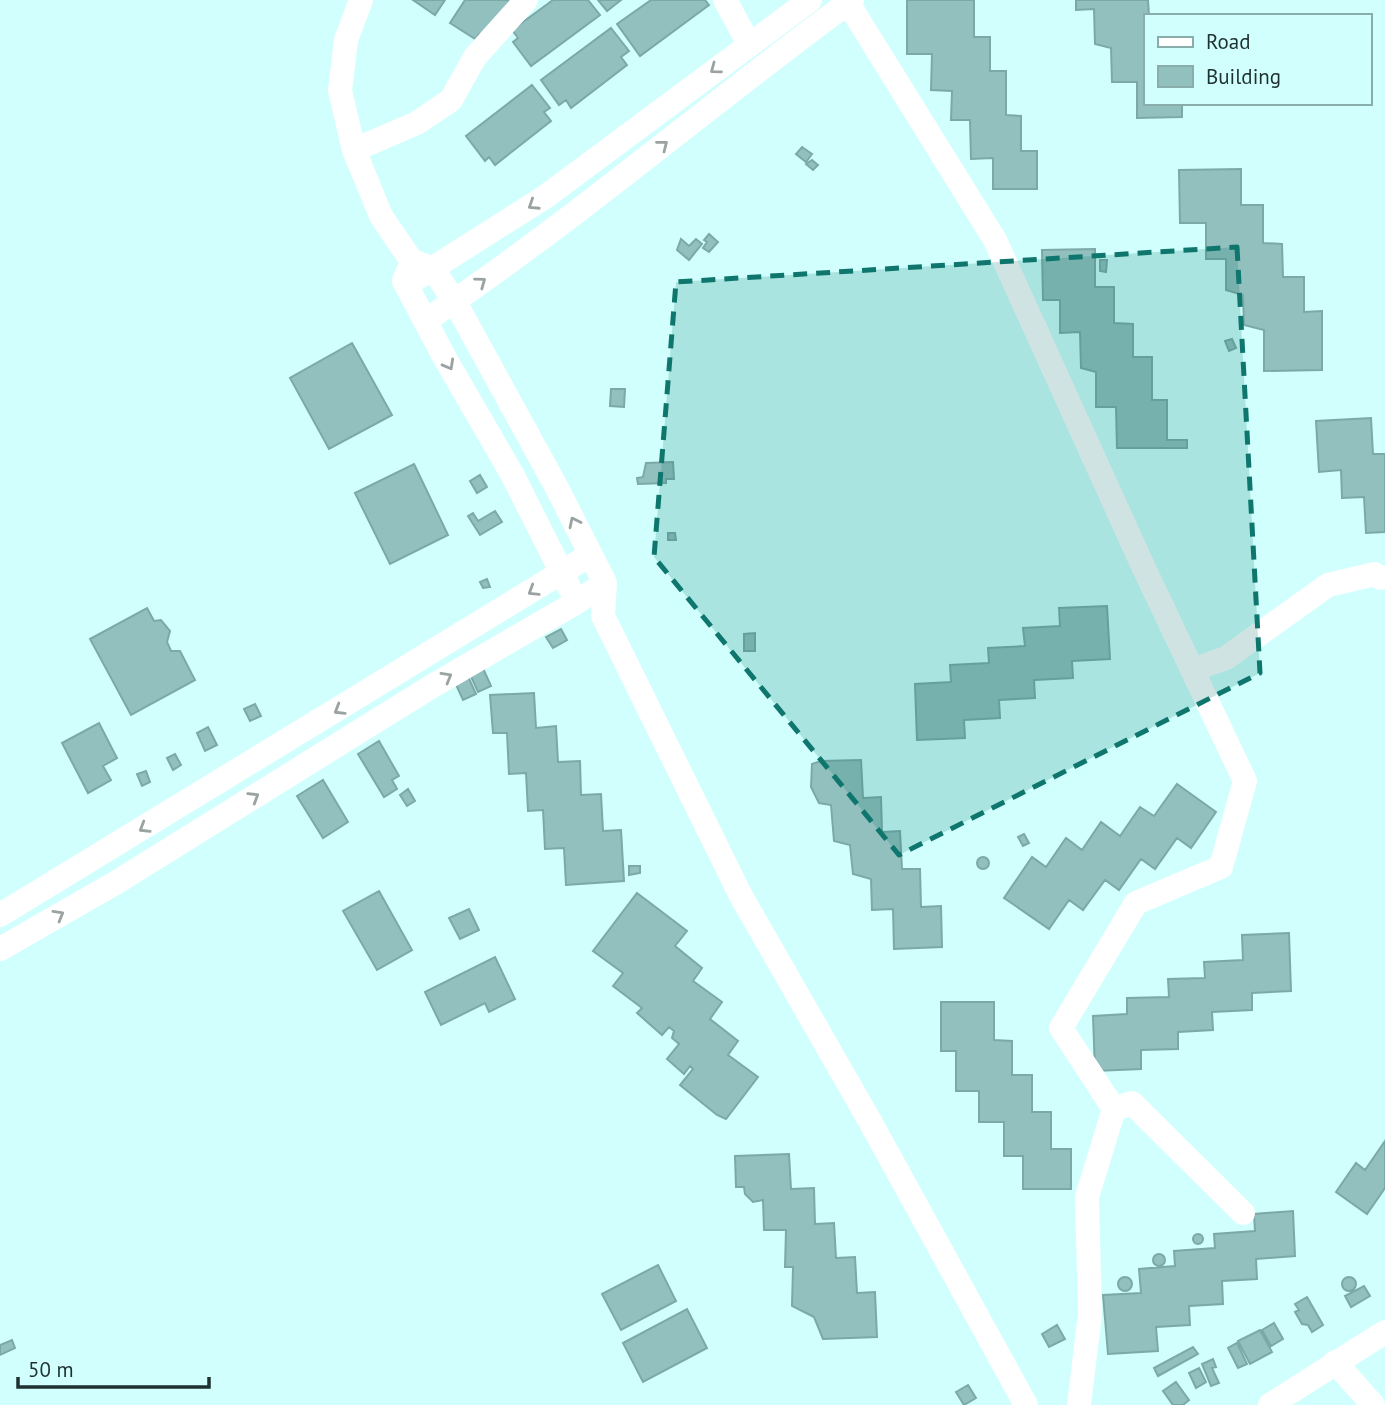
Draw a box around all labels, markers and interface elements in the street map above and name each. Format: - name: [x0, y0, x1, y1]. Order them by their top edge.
- legend: [1144, 14, 1371, 105]
- text: Road: [1206, 28, 1250, 55]
- one-way arrow: [711, 61, 723, 73]
- text: Building: [1206, 63, 1281, 90]
- one-way arrow: [655, 140, 667, 153]
- one-way arrow: [527, 196, 540, 209]
- one-way arrow: [473, 278, 486, 290]
- one-way arrow: [441, 358, 454, 370]
- one-way arrow: [569, 517, 583, 529]
- one-way arrow: [527, 583, 540, 596]
- one-way arrow: [440, 672, 452, 685]
- one-way arrow: [333, 702, 346, 715]
- one-way arrow: [246, 793, 259, 806]
- one-way arrow: [139, 820, 152, 833]
- one-way arrow: [52, 910, 65, 923]
- scale bar: [18, 1346, 208, 1390]
- text: 50 m: [28, 1356, 74, 1383]

